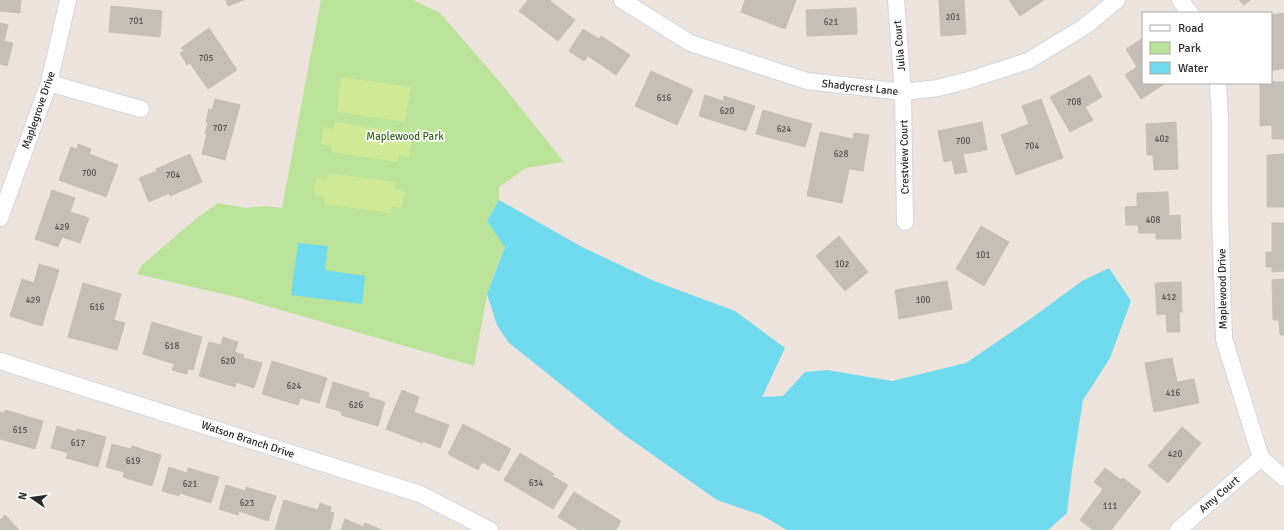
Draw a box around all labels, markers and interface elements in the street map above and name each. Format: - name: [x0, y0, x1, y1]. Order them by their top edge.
- house number: 201: [946, 12, 960, 23]
- legend: [1142, 12, 1272, 84]
- house number: 701: [129, 16, 143, 27]
- house number: 621: [824, 17, 838, 28]
- street label: Julia Court: [891, 20, 908, 72]
- text: Road: [1178, 21, 1204, 36]
- text: Park: [1178, 41, 1201, 56]
- house number: 705: [199, 53, 213, 64]
- text: Water: [1178, 61, 1209, 76]
- street label: Maplegrove Drive: [19, 69, 58, 151]
- street label: Shadycrest Lane: [821, 77, 899, 98]
- house number: 616: [657, 93, 671, 104]
- house number: 708: [1067, 97, 1081, 108]
- house number: 620: [720, 106, 734, 117]
- street label: Crestview Court: [897, 119, 912, 194]
- house number: 707: [213, 123, 227, 134]
- house number: 624: [777, 124, 791, 135]
- park label: Maplewood Park: [366, 130, 444, 143]
- house number: 402: [1155, 134, 1169, 145]
- house number: 700: [956, 136, 970, 147]
- house number: 704: [1025, 141, 1039, 152]
- house number: 628: [834, 149, 848, 160]
- house number: 700: [82, 168, 96, 179]
- house number: 704: [166, 170, 180, 181]
- house number: 408: [1146, 215, 1160, 226]
- house number: 429: [55, 222, 69, 233]
- street label: Maplewood Drive: [1215, 248, 1230, 330]
- house number: 101: [976, 250, 990, 261]
- house number: 102: [835, 259, 849, 270]
- house number: 412: [1162, 292, 1176, 303]
- house number: 429: [26, 295, 40, 306]
- house number: 100: [916, 295, 930, 306]
- house number: 616: [90, 302, 104, 313]
- house number: 618: [165, 341, 179, 352]
- house number: 620: [221, 356, 235, 367]
- house number: 624: [287, 381, 301, 392]
- house number: 416: [1166, 388, 1180, 399]
- house number: 626: [349, 400, 363, 411]
- street label: Watson Branch Drive: [199, 418, 296, 461]
- house number: 615: [13, 425, 27, 436]
- house number: 617: [71, 438, 85, 449]
- house number: 420: [1168, 449, 1182, 460]
- house number: 619: [126, 456, 140, 467]
- street label: Amy Court: [1196, 473, 1242, 515]
- north arrow: [12, 478, 52, 518]
- house number: 634: [529, 478, 543, 489]
- house number: 621: [183, 479, 197, 490]
- text: N: [16, 491, 30, 501]
- house number: 623: [240, 498, 254, 509]
- house number: 111: [1103, 501, 1117, 512]

